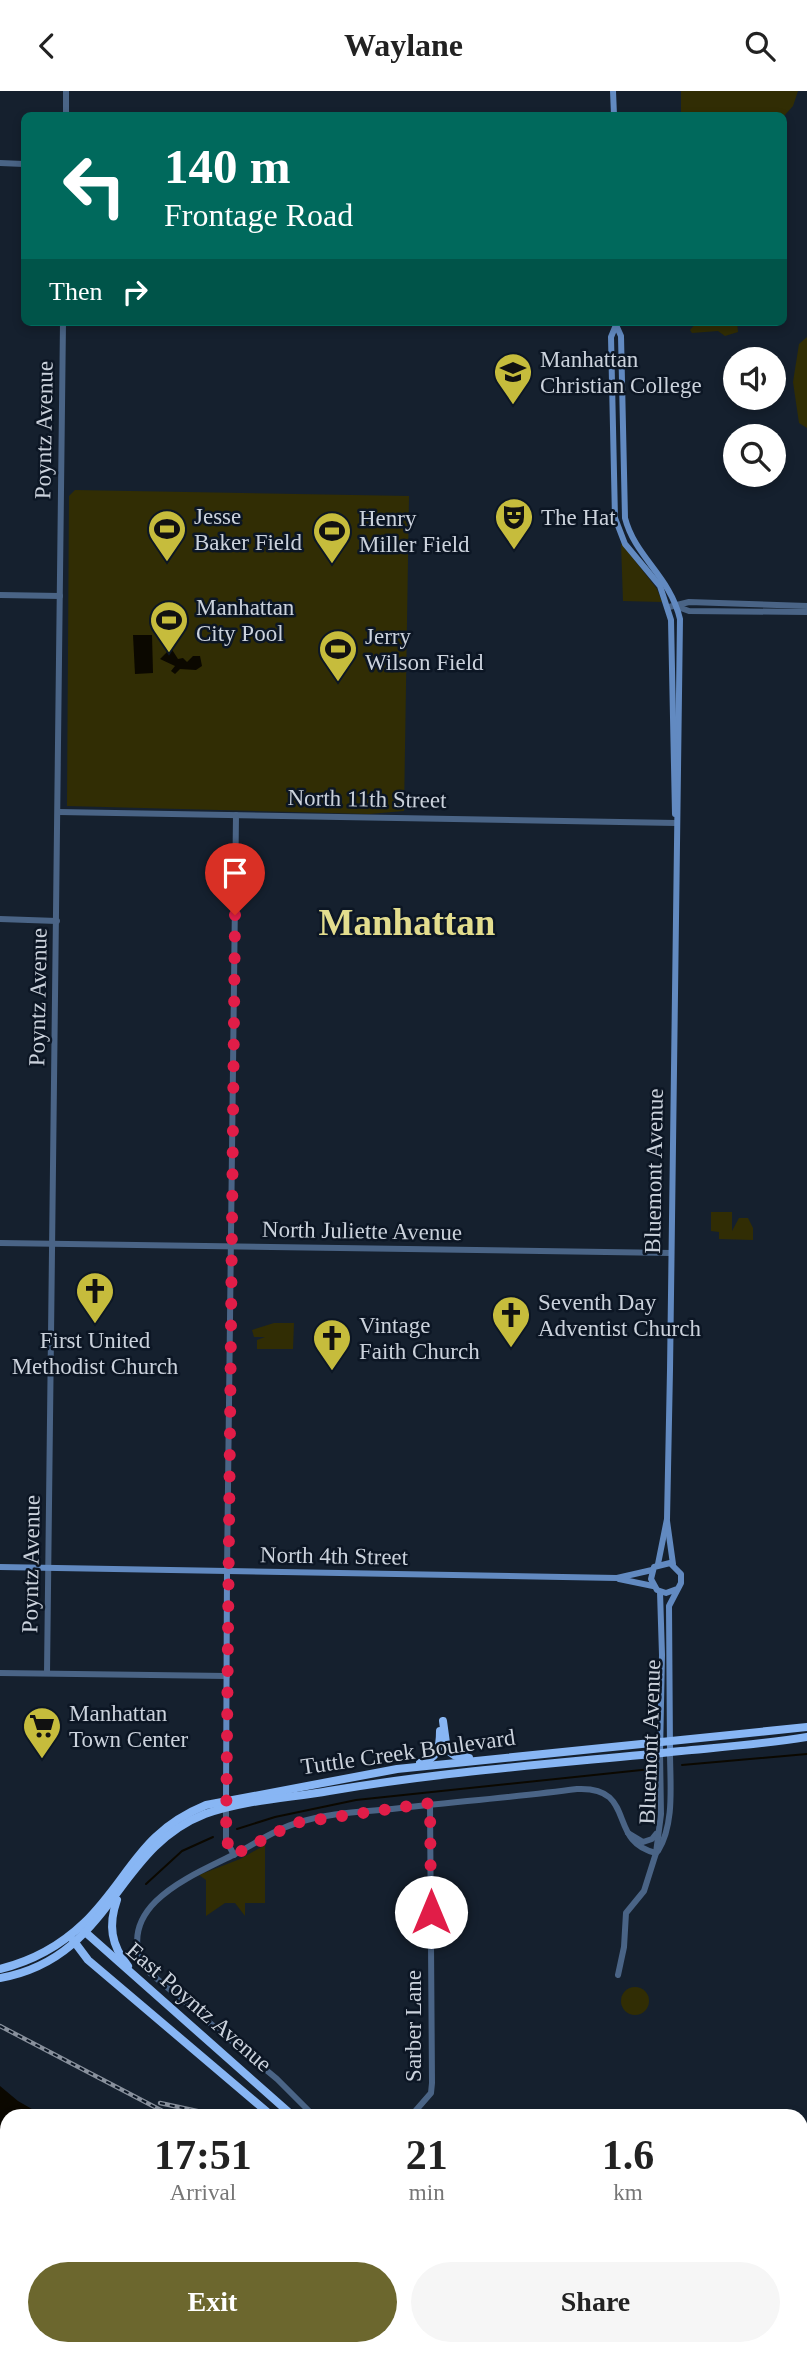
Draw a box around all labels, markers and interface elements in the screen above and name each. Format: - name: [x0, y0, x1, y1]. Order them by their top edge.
- icon: back: [28, 27, 66, 65]
- text: Waylane: [344, 27, 463, 63]
- icon: search: [741, 27, 779, 65]
- text: 140 m: [164, 139, 291, 194]
- icon: left: [49, 140, 140, 231]
- text: Frontage Road: [164, 197, 353, 233]
- icon: right: [116, 273, 154, 311]
- text: Then: [49, 277, 102, 306]
- place label: Manhattan Christian College: [540, 347, 702, 398]
- map controls: [723, 347, 786, 487]
- button: sound: [723, 347, 786, 410]
- school or university icon: Manhattan Christian College: [492, 351, 534, 406]
- street label: Poyntz Avenue: [30, 361, 58, 499]
- button: search: [723, 424, 786, 487]
- theatre icon: The Hat: [493, 496, 535, 551]
- place label: Jesse Baker Field: [194, 504, 302, 555]
- place label: The Hat: [541, 505, 616, 530]
- place label: Henry Miller Field: [359, 506, 470, 557]
- sports icon: Jesse Baker Field: [146, 508, 188, 563]
- sports icon: Henry Miller Field: [311, 510, 353, 565]
- place label: Manhattan City Pool: [196, 595, 295, 646]
- sports icon: Manhattan City Pool: [148, 599, 190, 654]
- place label: Jerry Wilson Field: [365, 624, 484, 675]
- sports icon: Jerry Wilson Field: [317, 628, 359, 683]
- street label: North 11th Street: [287, 785, 447, 813]
- pin: [205, 843, 265, 915]
- icon: arrive: [216, 854, 254, 892]
- district label: Manhattan: [319, 902, 496, 943]
- street label: Poyntz Avenue: [24, 928, 52, 1066]
- street label: Bluemont Avenue: [640, 1088, 668, 1254]
- street label: North Juliette Avenue: [262, 1217, 462, 1245]
- church icon: First United Methodist Church: [74, 1270, 116, 1325]
- place label: Seventh Day Adventist Church: [538, 1290, 701, 1341]
- church icon: Seventh Day Adventist Church: [490, 1294, 532, 1349]
- place label: Vintage Faith Church: [359, 1313, 480, 1364]
- church icon: Vintage Faith Church: [311, 1317, 353, 1372]
- place label: First United Methodist Church: [12, 1328, 179, 1379]
- street label: Poyntz Avenue: [17, 1495, 45, 1633]
- street label: North 4th Street: [260, 1542, 409, 1570]
- street label: Bluemont Avenue: [635, 1659, 665, 1825]
- place label: Manhattan Town Center: [69, 1701, 188, 1752]
- supermarket icon: Manhattan Town Center: [21, 1705, 63, 1760]
- street label: Tuttle Creek Boulevard: [299, 1724, 517, 1779]
- position arrow: [394, 1875, 468, 1949]
- street label: East Poyntz Avenue: [122, 1937, 276, 2077]
- street label: Sarber Lane: [401, 1970, 426, 2082]
- text: 17:51: [154, 2132, 252, 2178]
- text: 21: [406, 2132, 448, 2178]
- text: 1.6: [602, 2132, 654, 2178]
- text: Arrival: [170, 2180, 236, 2205]
- text: min: [409, 2180, 445, 2205]
- text: km: [613, 2180, 643, 2205]
- button: Exit: [28, 2262, 397, 2342]
- button: Share: [411, 2262, 780, 2342]

